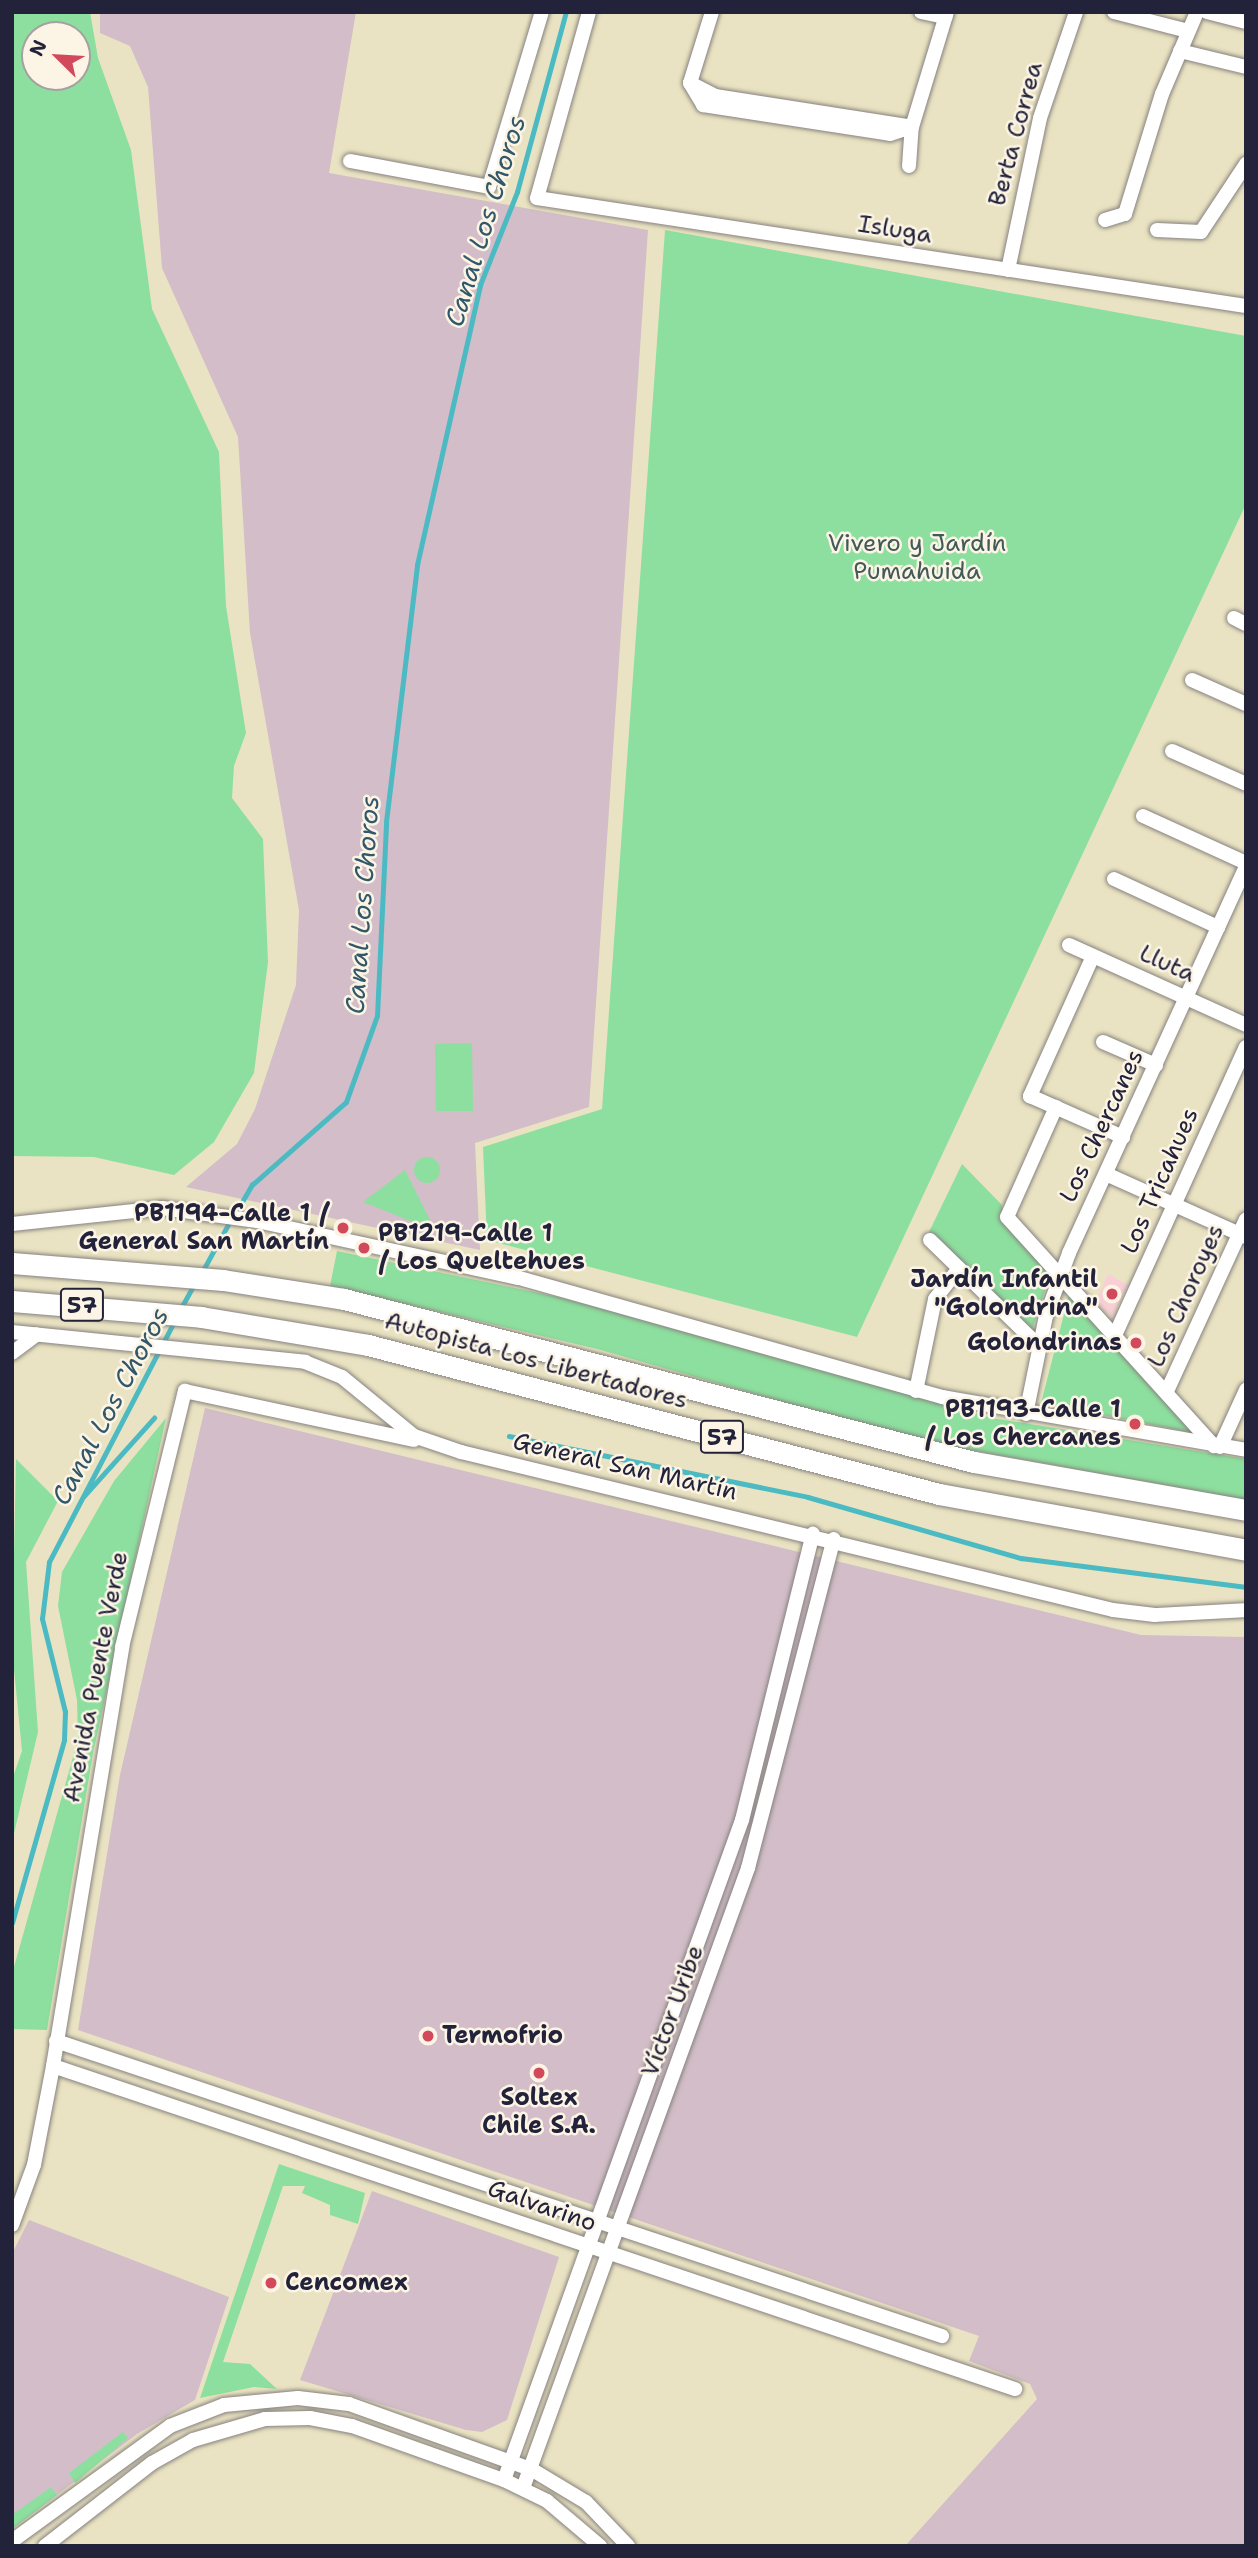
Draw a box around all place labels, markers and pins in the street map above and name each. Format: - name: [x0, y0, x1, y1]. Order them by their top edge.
- place label: PB1194-Calle 1 / General San Martín: [78, 1200, 329, 1256]
- marker: PB1194-Calle 1 / General San Martín: [335, 1220, 351, 1236]
- place label: PB1219-Calle 1 / Los Queltehues: [378, 1220, 585, 1276]
- marker: PB1219-Calle 1 / Los Queltehues: [356, 1240, 372, 1256]
- place label: Jardín Infantil "Golondrina": [910, 1266, 1098, 1322]
- marker: Jardín Infantil "Golondrina": [1104, 1286, 1120, 1302]
- place label: Golondrinas: [967, 1329, 1122, 1357]
- marker: Golondrinas: [1128, 1335, 1144, 1351]
- place label: PB1193-Calle 1 / Los Chercanes: [924, 1396, 1121, 1452]
- marker: PB1193-Calle 1 / Los Chercanes: [1127, 1416, 1143, 1432]
- place label: Termofrio: [442, 2022, 563, 2050]
- marker: Termofrio: [420, 2028, 436, 2044]
- marker: Soltex Chile S.A.: [531, 2065, 547, 2081]
- place label: Soltex Chile S.A.: [482, 2084, 596, 2140]
- place label: Cencomex: [285, 2269, 408, 2297]
- marker: Cencomex: [263, 2275, 279, 2291]

